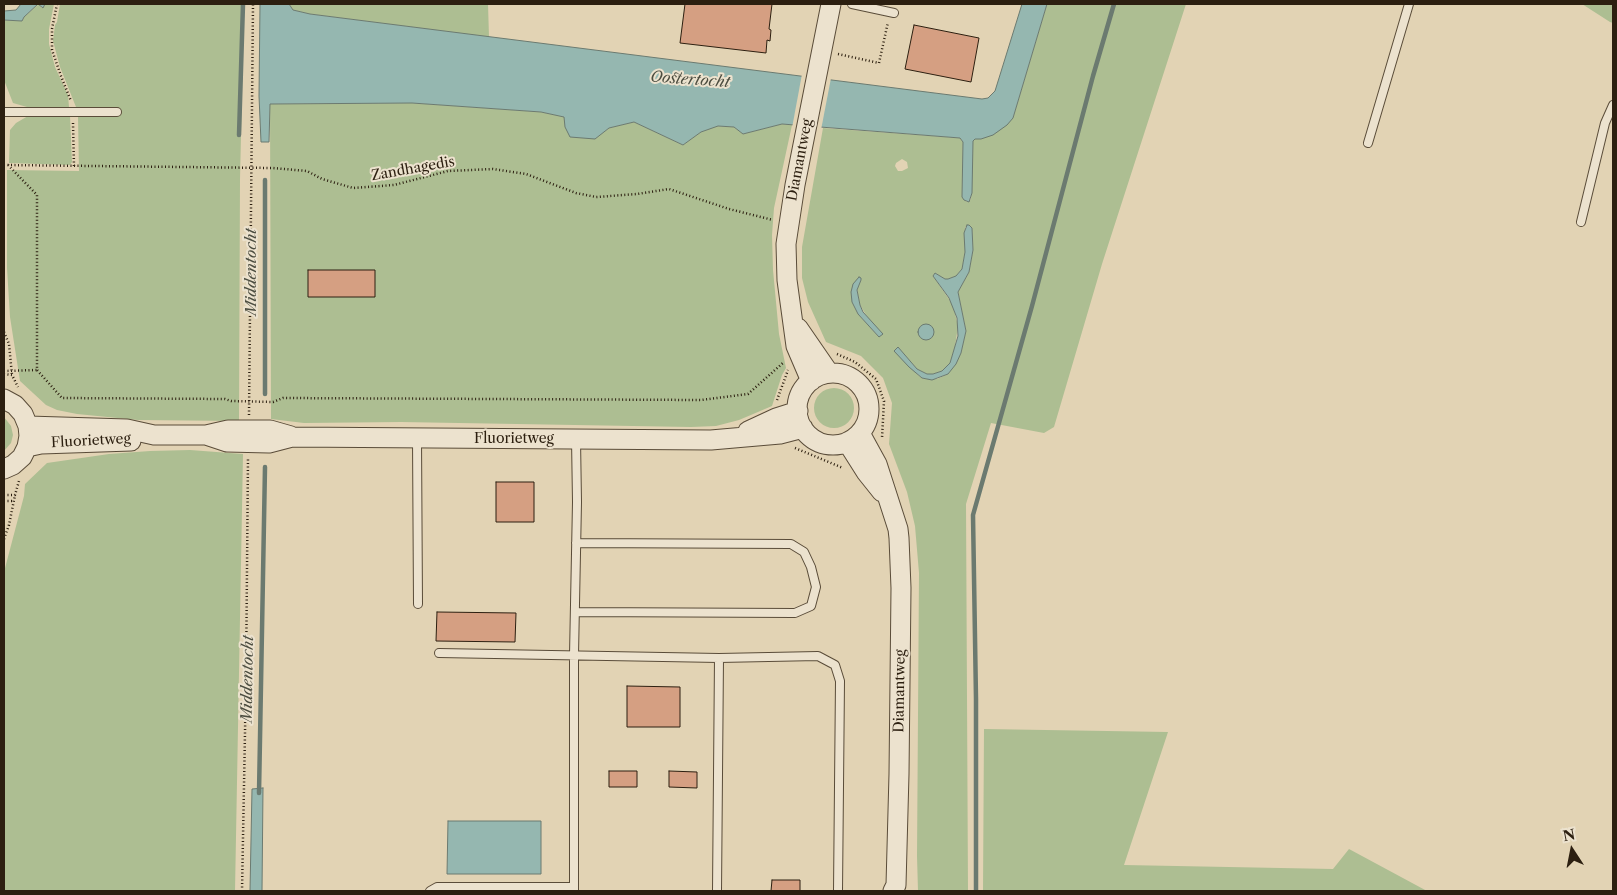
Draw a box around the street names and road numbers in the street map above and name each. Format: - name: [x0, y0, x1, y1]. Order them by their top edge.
- street label: Diamantweg: [784, 117, 816, 203]
- street label: Zandhagedis: [370, 153, 456, 185]
- street label: Fluorietweg: [51, 431, 131, 451]
- street label: Fluorietweg: [474, 431, 554, 447]
- street label: Diamantweg: [891, 649, 909, 733]

